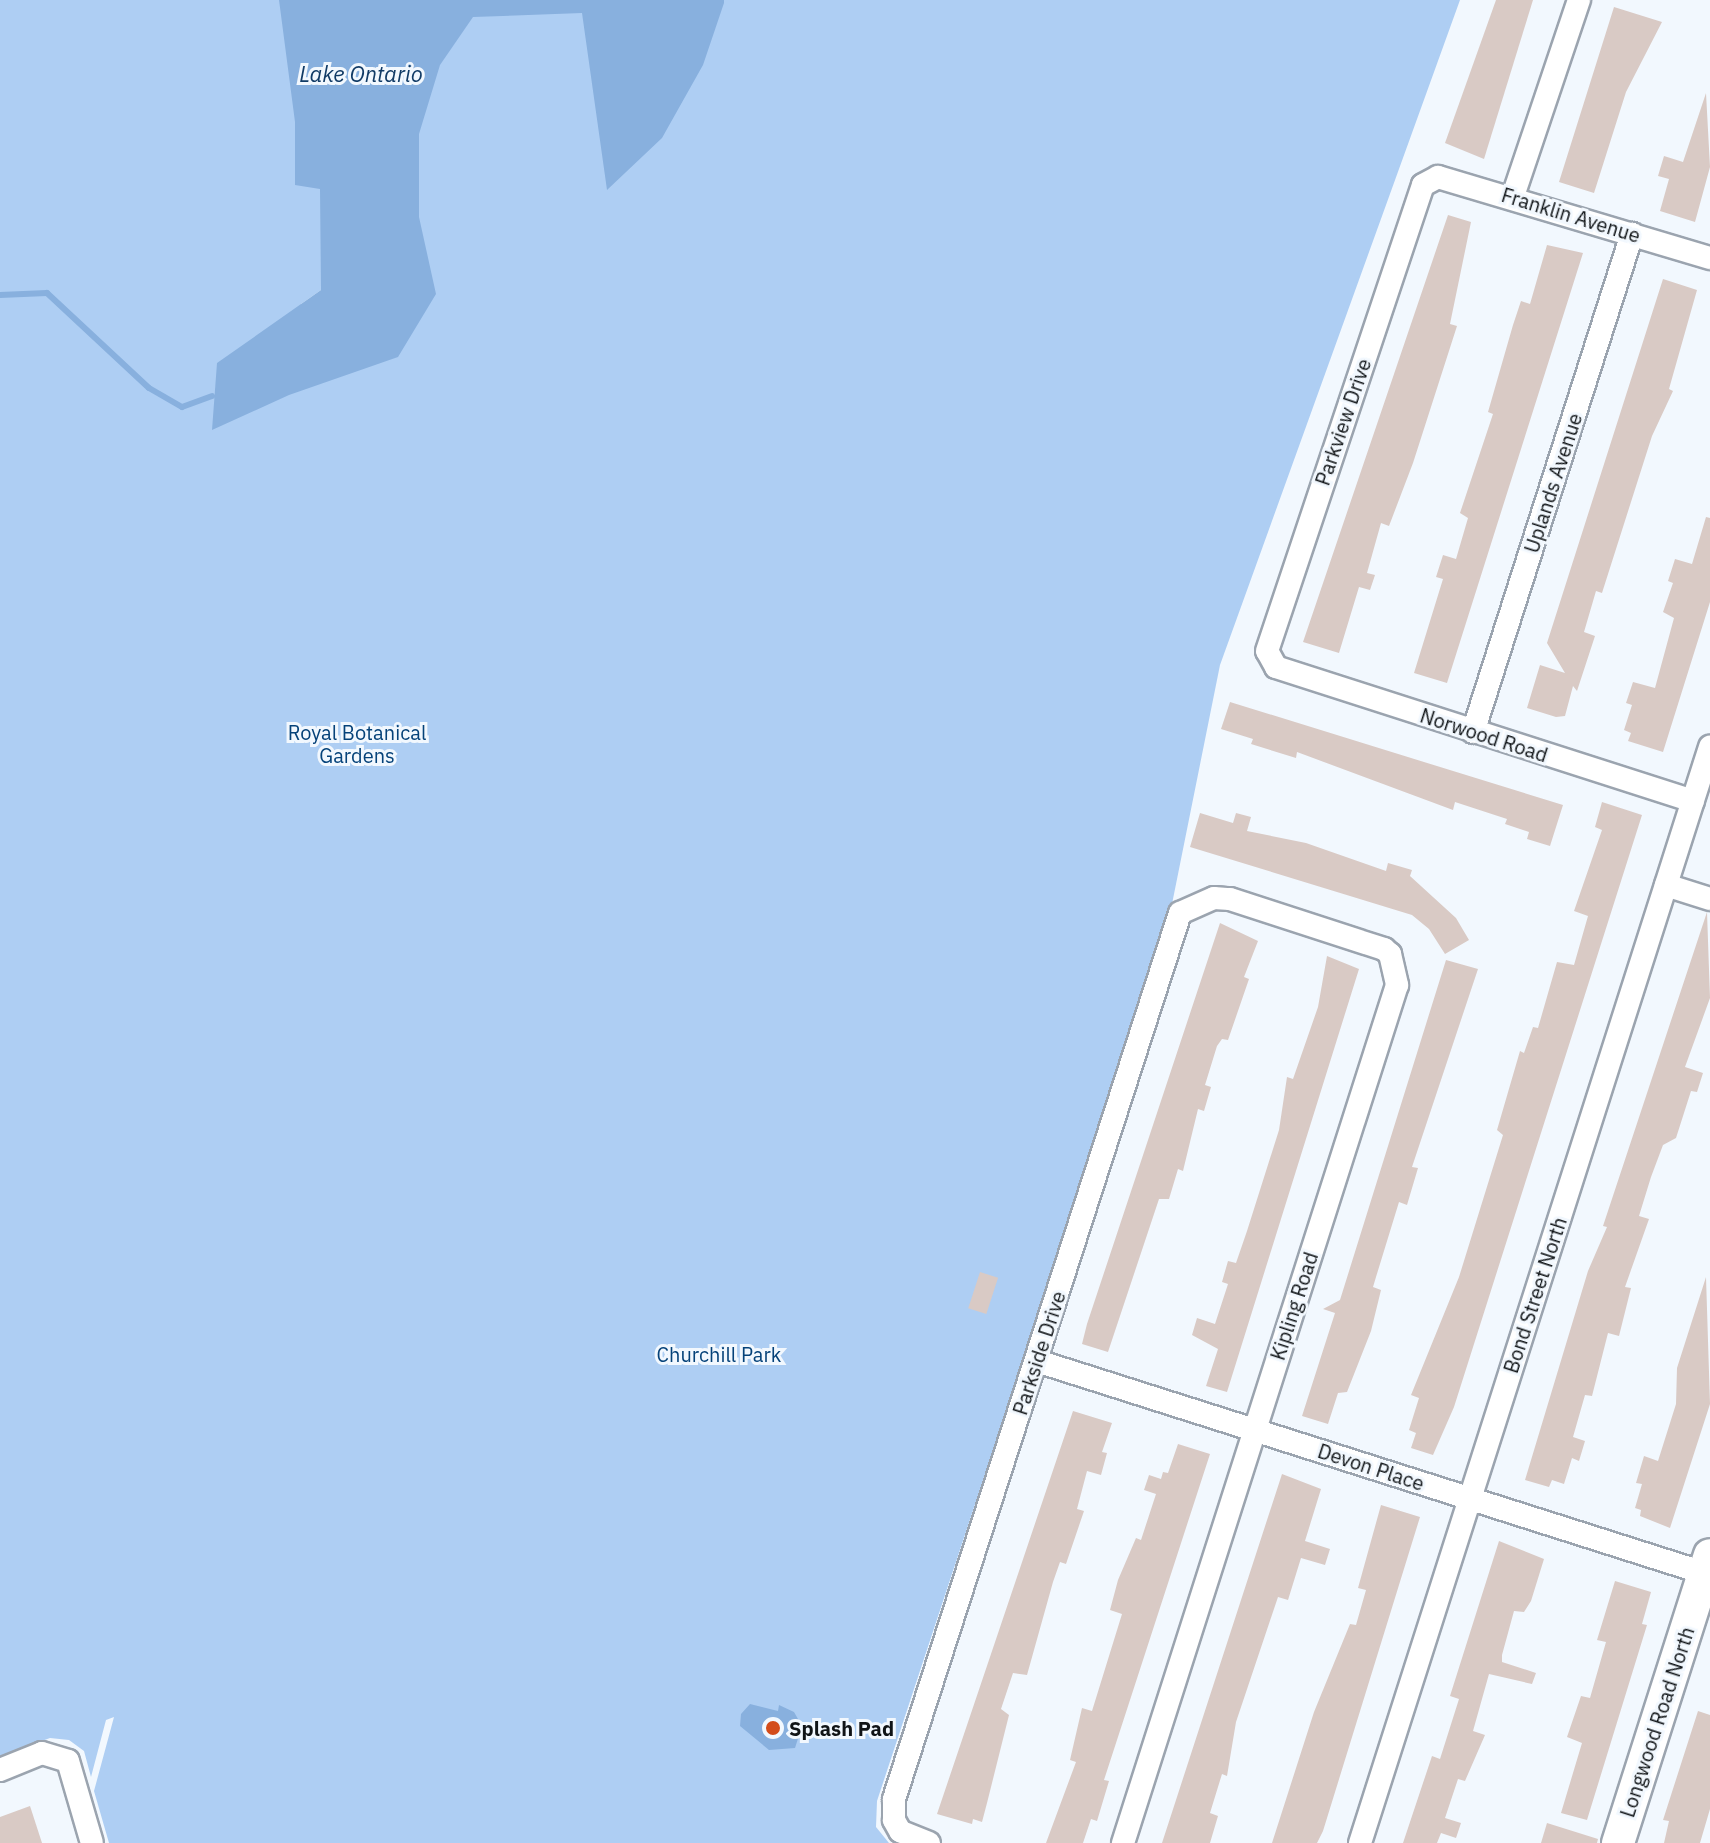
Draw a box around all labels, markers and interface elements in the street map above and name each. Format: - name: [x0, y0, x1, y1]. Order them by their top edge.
- water label: Lake Ontario: [299, 61, 423, 87]
- street label: Franklin Avenue: [1499, 182, 1643, 248]
- street label: Parkview Drive: [1310, 355, 1376, 489]
- street label: Uplands Avenue: [1519, 410, 1587, 556]
- street label: Norwood Road: [1417, 703, 1551, 767]
- park label: Royal Botanical Gardens: [288, 720, 426, 767]
- street label: Bond Street North: [1498, 1214, 1572, 1376]
- street label: Kipling Road: [1265, 1249, 1323, 1363]
- street label: Parkside Drive: [1008, 1288, 1070, 1418]
- park label: Churchill Park: [657, 1342, 781, 1366]
- street label: Devon Place: [1315, 1439, 1427, 1495]
- street label: Longwood Road North: [1615, 1624, 1699, 1820]
- place label: Splash Pad: [789, 1716, 894, 1740]
- marker: Splash Pad: [764, 1719, 782, 1737]

